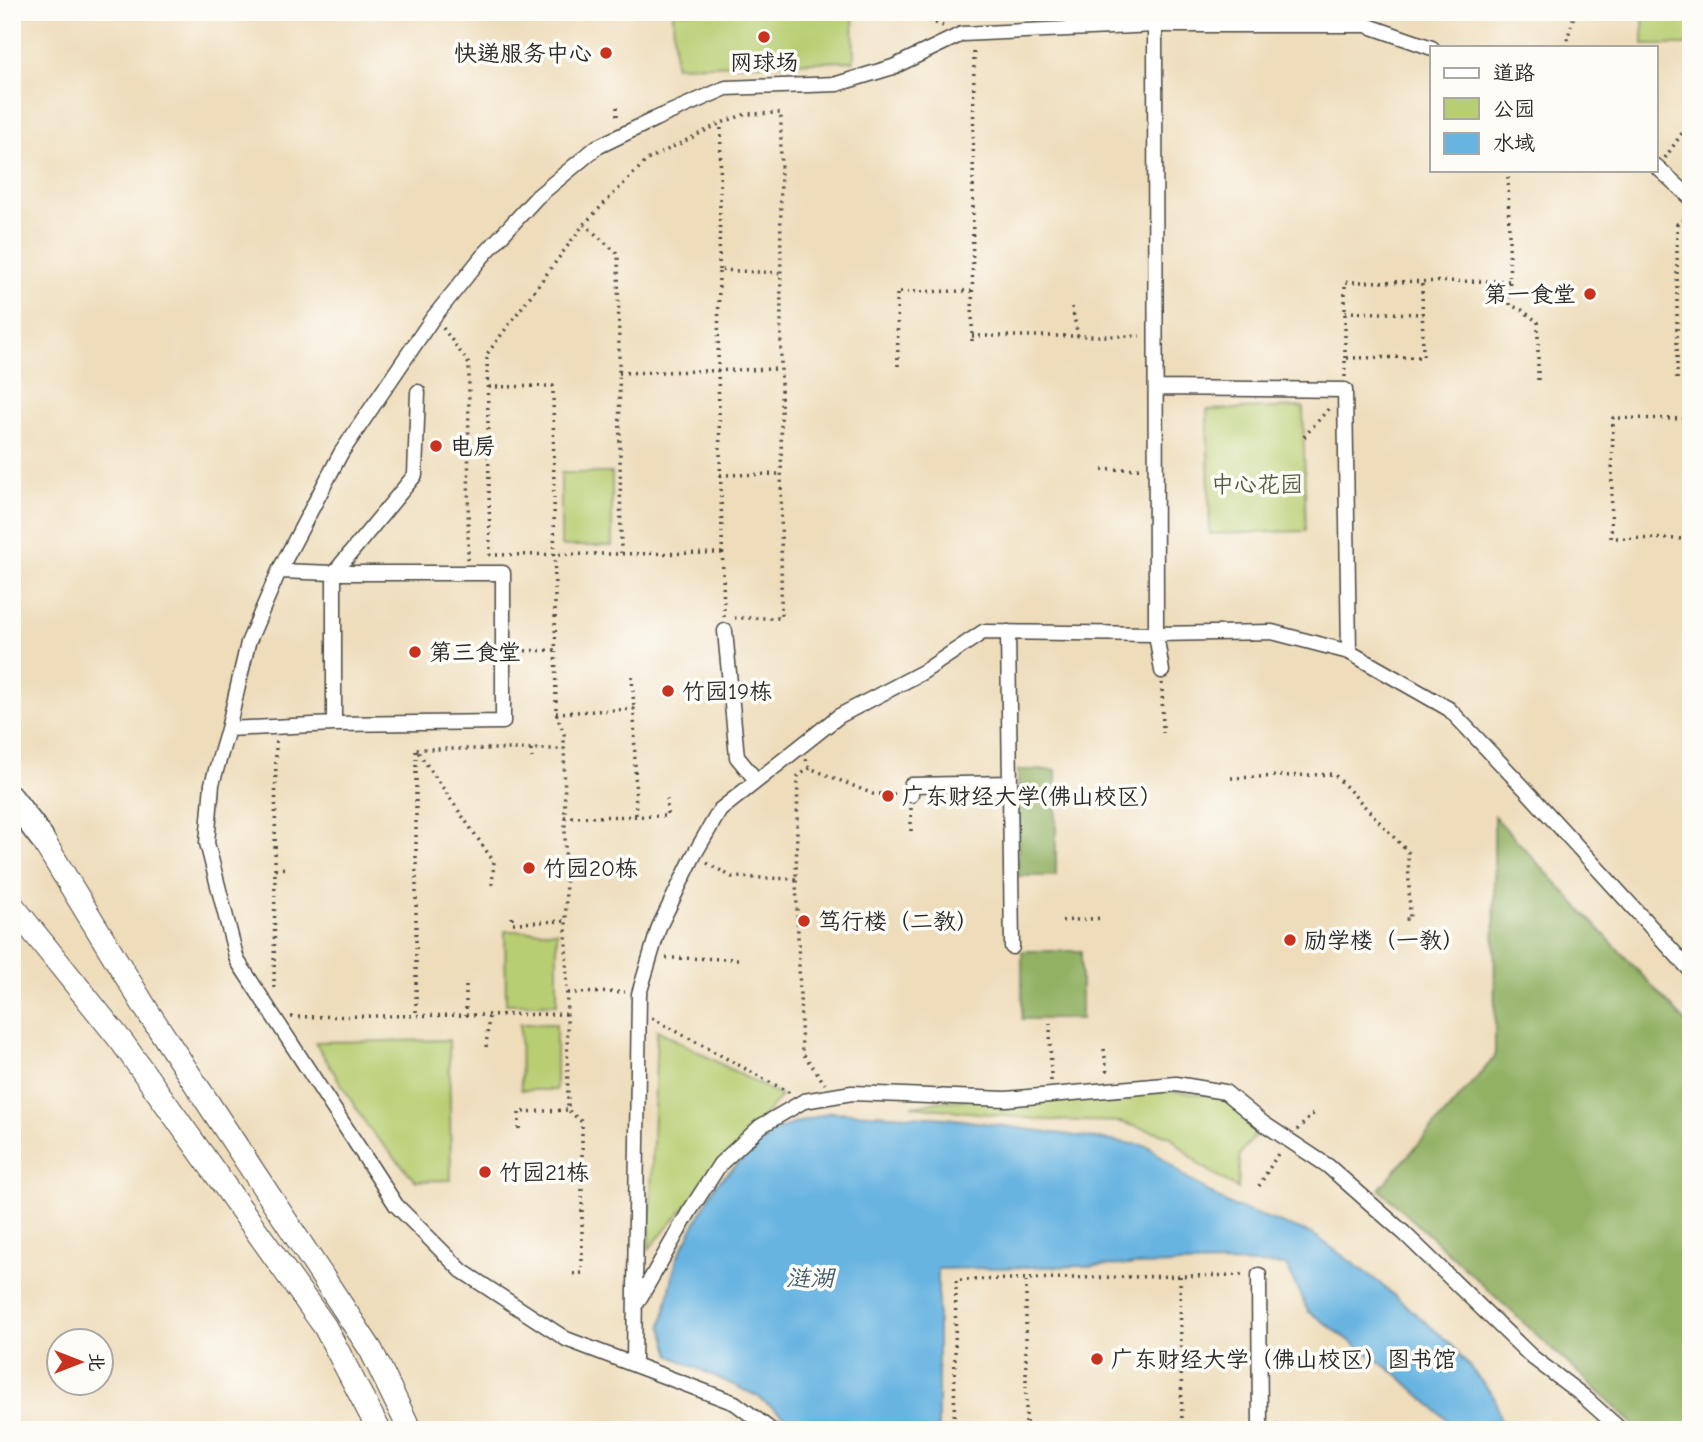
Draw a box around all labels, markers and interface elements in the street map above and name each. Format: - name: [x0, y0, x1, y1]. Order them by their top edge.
- marker: 网球场: [756, 29, 772, 45]
- place label: 快递服务中心: [454, 40, 592, 67]
- marker: 快递服务中心: [598, 45, 614, 61]
- legend: [1430, 46, 1658, 172]
- place label: 网球场: [730, 49, 799, 76]
- text: 道路: [1493, 61, 1535, 85]
- text: 公园: [1493, 97, 1535, 121]
- text: 水域: [1493, 131, 1535, 155]
- place label: 第一食堂: [1484, 281, 1576, 308]
- marker: 第一食堂: [1582, 286, 1598, 302]
- place label: 电房: [450, 433, 496, 460]
- marker: 电房: [428, 438, 444, 454]
- park label: 中心花园: [1211, 471, 1303, 498]
- place label: 第三食堂: [429, 639, 521, 666]
- marker: 第三食堂: [407, 644, 423, 660]
- place label: 竹园19栋: [682, 678, 772, 705]
- marker: 竹园19栋: [660, 683, 676, 699]
- place label: 广东财经大学(佛山校区): [902, 783, 1148, 810]
- marker: 广东财经大学(佛山校区): [880, 788, 896, 804]
- place label: 竹园20栋: [543, 855, 638, 882]
- marker: 竹园20栋: [521, 860, 537, 876]
- place label: 笃行楼（二教）: [818, 908, 979, 935]
- marker: 笃行楼（二教）: [796, 913, 812, 929]
- place label: 励学楼（一教）: [1304, 927, 1465, 954]
- marker: 励学楼（一教）: [1282, 932, 1298, 948]
- place label: 竹园21栋: [499, 1159, 589, 1186]
- marker: 竹园21栋: [477, 1164, 493, 1180]
- water label: 涟湖: [786, 1264, 837, 1292]
- north arrow: [46, 1326, 116, 1396]
- place label: 广东财经大学（佛山校区）图书馆: [1111, 1346, 1456, 1373]
- marker: 广东财经大学（佛山校区）图书馆: [1089, 1351, 1105, 1367]
- text: 北: [85, 1352, 107, 1372]

